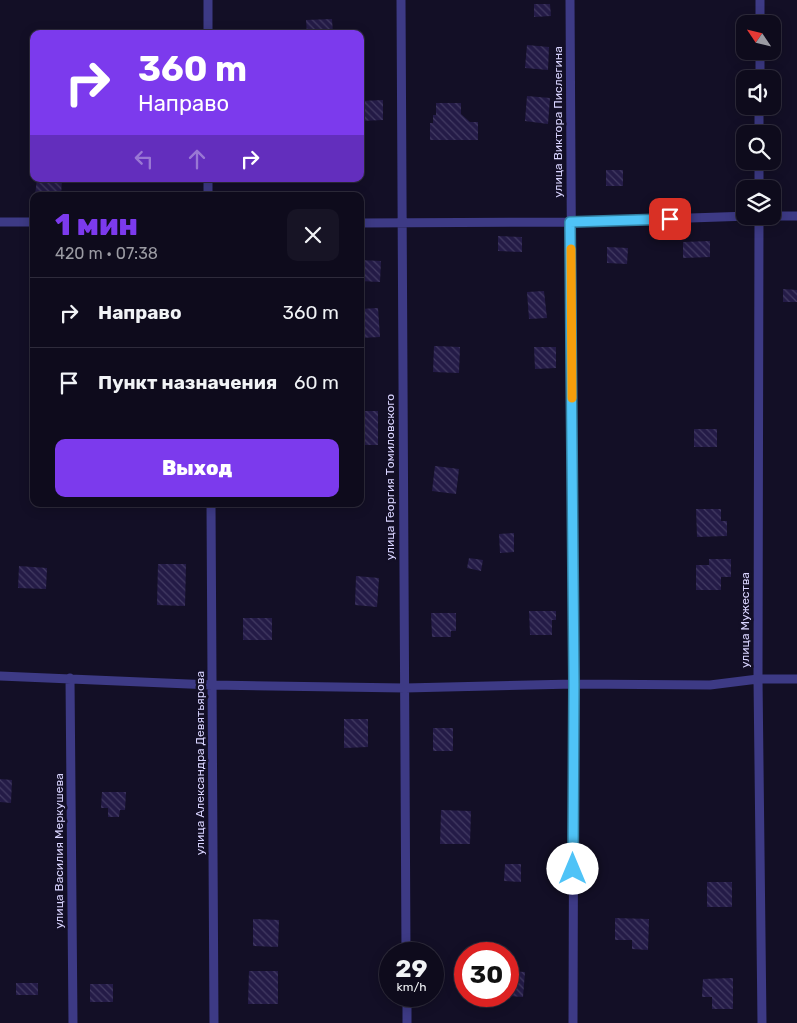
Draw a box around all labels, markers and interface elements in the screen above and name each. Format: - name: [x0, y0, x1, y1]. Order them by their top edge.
- north arrow: [736, 15, 781, 60]
- map controls: [736, 15, 781, 225]
- street label: улица Виктора Пислегина: [551, 46, 565, 198]
- text: 360 m: [138, 48, 247, 90]
- icon: right: [55, 50, 120, 115]
- button: sound: [736, 70, 781, 115]
- text: Направо: [138, 90, 229, 117]
- button: search: [736, 125, 781, 170]
- icon: left: [130, 145, 158, 173]
- icon: ahead: [183, 145, 211, 173]
- icon: right: [236, 145, 264, 173]
- button: layers: [736, 180, 781, 225]
- pin: [649, 198, 691, 240]
- icon: arrive: [656, 205, 684, 233]
- text: 1 мин: [55, 207, 138, 243]
- button: close: [287, 209, 339, 261]
- text: 420 m · 07:38: [55, 244, 158, 263]
- icon: right: [55, 299, 83, 327]
- text: Направо: [98, 301, 182, 324]
- text: 360 m: [283, 301, 339, 324]
- icon: arrive: [55, 369, 83, 397]
- text: Пункт назначения: [98, 371, 277, 394]
- text: 60 m: [294, 371, 339, 394]
- street label: улица Георгия Томиловского: [383, 394, 397, 560]
- button: Выход: [55, 439, 339, 497]
- street label: улица Мужества: [738, 572, 752, 668]
- street label: улица Александра Девятьярова: [193, 671, 207, 855]
- street label: улица Василия Меркушева: [52, 773, 66, 929]
- position arrow: [546, 842, 598, 894]
- speed limit sign: 30: [454, 942, 519, 1007]
- text: 29: [395, 954, 428, 983]
- text: km/h: [397, 980, 426, 994]

